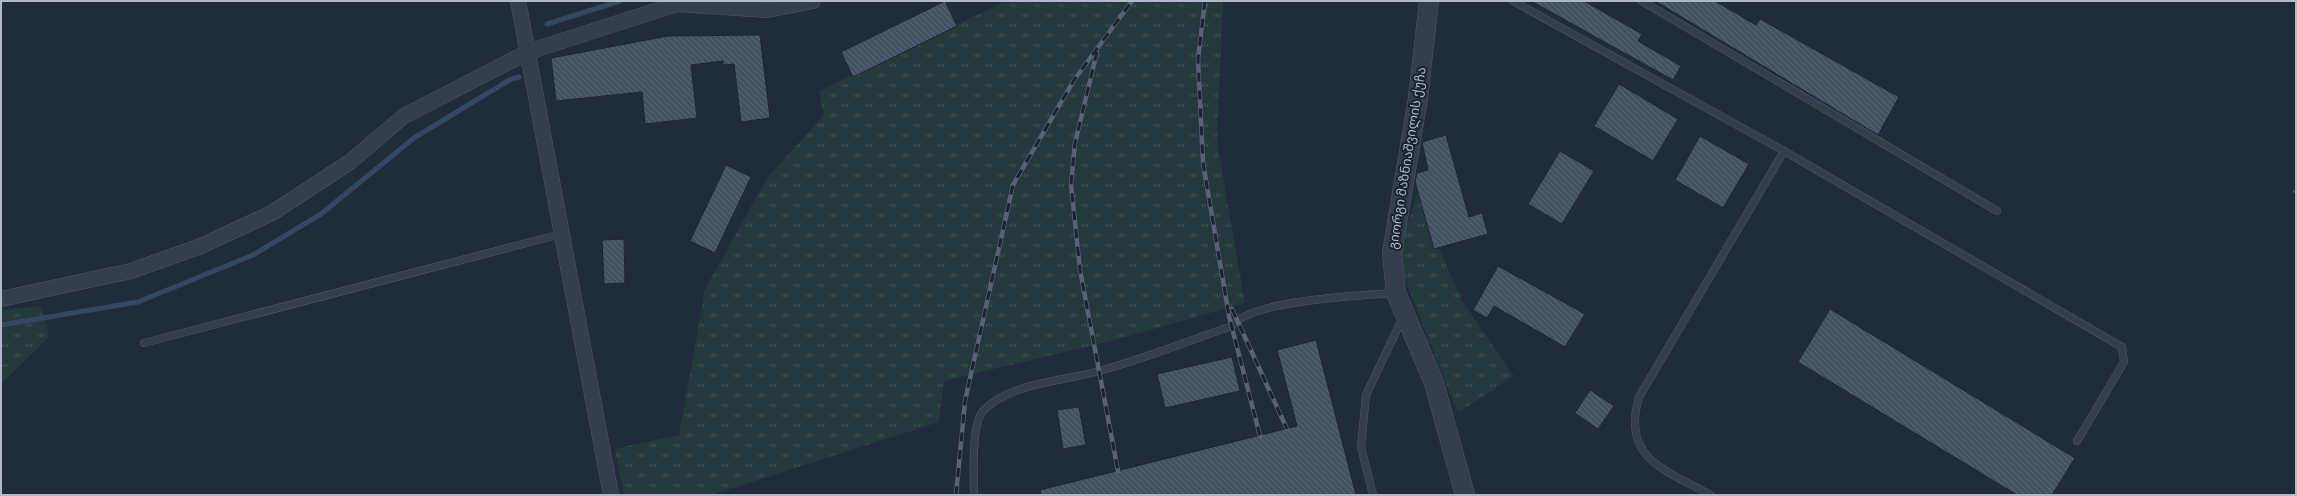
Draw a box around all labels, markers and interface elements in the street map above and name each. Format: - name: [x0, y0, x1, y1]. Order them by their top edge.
- street label: გიორგი მაზნიაშვილის ქუჩა: [1384, 66, 1430, 250]

